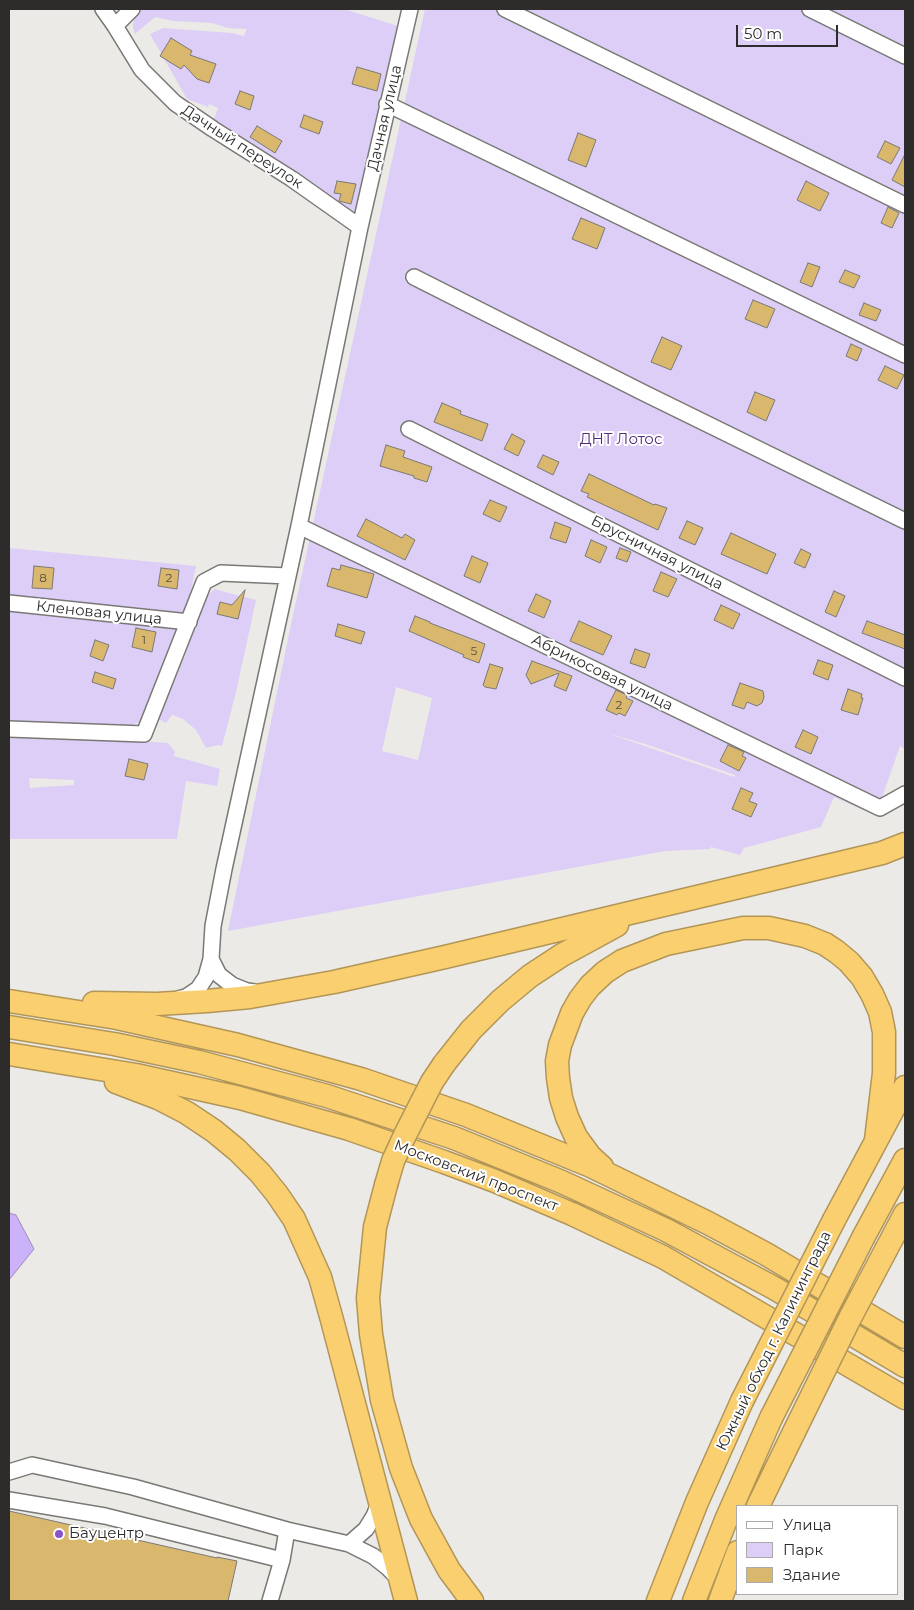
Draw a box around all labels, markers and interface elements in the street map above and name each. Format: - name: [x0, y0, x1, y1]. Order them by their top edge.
- scale bar: [739, 15, 842, 47]
- text: 50 m: [744, 24, 782, 43]
- street label: Дачная улица: [364, 63, 406, 173]
- street label: Дачный переулок: [178, 101, 306, 193]
- park label: ДНТ Лотос: [580, 431, 662, 449]
- street label: Брусничная улица: [588, 512, 726, 594]
- house number: 8: [39, 571, 47, 585]
- house number: 2: [166, 571, 172, 585]
- street label: Кленовая улица: [35, 597, 163, 629]
- street label: Абрикосовая улица: [528, 631, 676, 715]
- house number: 1: [142, 633, 146, 647]
- house number: 5: [471, 644, 477, 658]
- house number: 2: [616, 698, 622, 712]
- street label: Московский проспект: [391, 1136, 561, 1216]
- street label: Южный обход г. Калининграда: [713, 1228, 835, 1454]
- legend: [736, 1505, 899, 1595]
- text: Улица: [783, 1515, 831, 1534]
- place label: Бауцентр: [69, 1525, 144, 1543]
- marker: Бауцентр: [53, 1528, 65, 1540]
- text: Парк: [783, 1540, 823, 1559]
- text: Здание: [783, 1565, 841, 1584]

